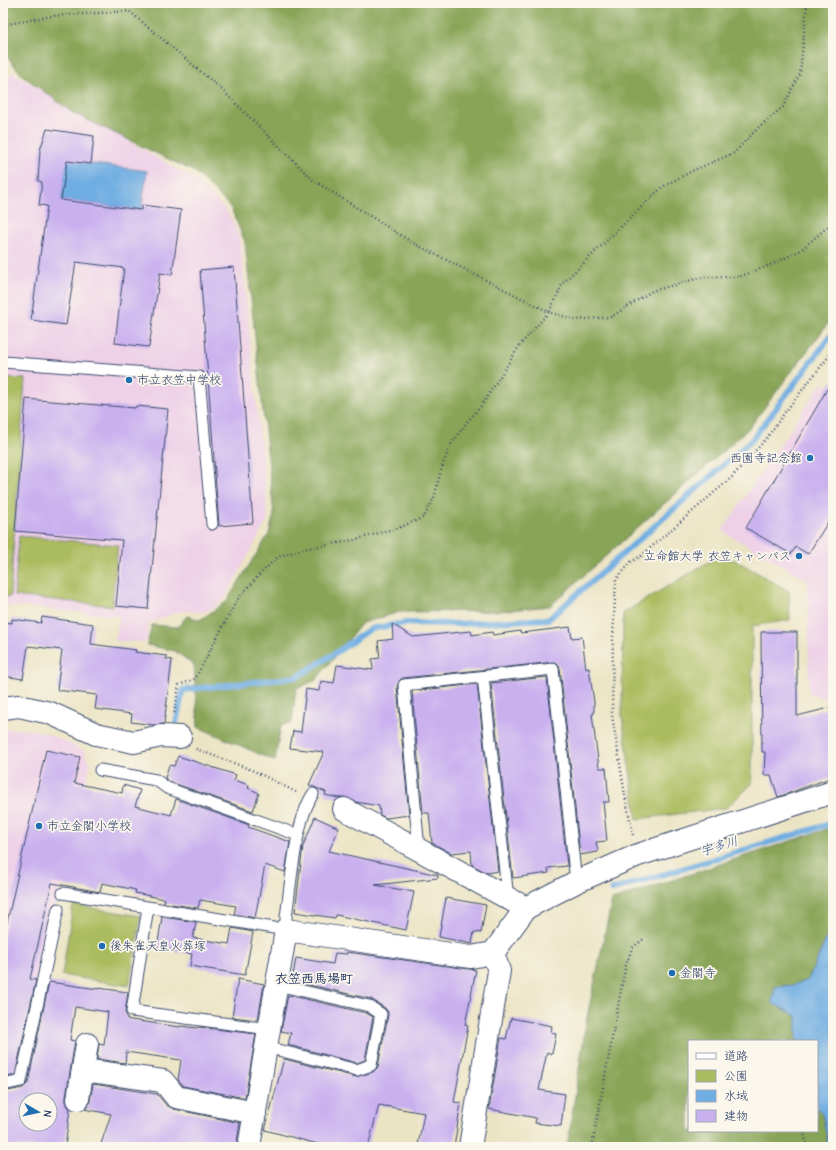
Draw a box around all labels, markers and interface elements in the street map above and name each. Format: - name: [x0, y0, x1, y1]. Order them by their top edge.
- place label: 市立衣笠中学校: [137, 373, 221, 387]
- marker: 市立衣笠中学校: [124, 375, 134, 385]
- place label: 西園寺記念館: [730, 451, 802, 465]
- marker: 西園寺記念館: [805, 453, 815, 463]
- place label: 立命館大学 衣笠キャンパス: [643, 549, 791, 563]
- marker: 立命館大学 衣笠キャンパス: [794, 551, 804, 561]
- place label: 市立金閣小学校: [47, 819, 131, 833]
- marker: 市立金閣小学校: [34, 821, 44, 831]
- water label: 宇多川: [698, 833, 740, 859]
- place label: 後朱雀天皇火葬塚: [110, 939, 206, 953]
- marker: 後朱雀天皇火葬塚: [97, 941, 107, 951]
- place label: 金閣寺: [680, 966, 716, 980]
- marker: 金閣寺: [667, 968, 677, 978]
- district label: 衣笠西馬場町: [275, 971, 353, 986]
- legend: [688, 1040, 818, 1132]
- text: 道路: [724, 1049, 748, 1063]
- text: 公園: [724, 1069, 748, 1083]
- text: 水域: [724, 1089, 748, 1103]
- north arrow: [18, 1092, 58, 1132]
- text: N: [40, 1109, 54, 1118]
- text: 建物: [724, 1109, 748, 1123]

